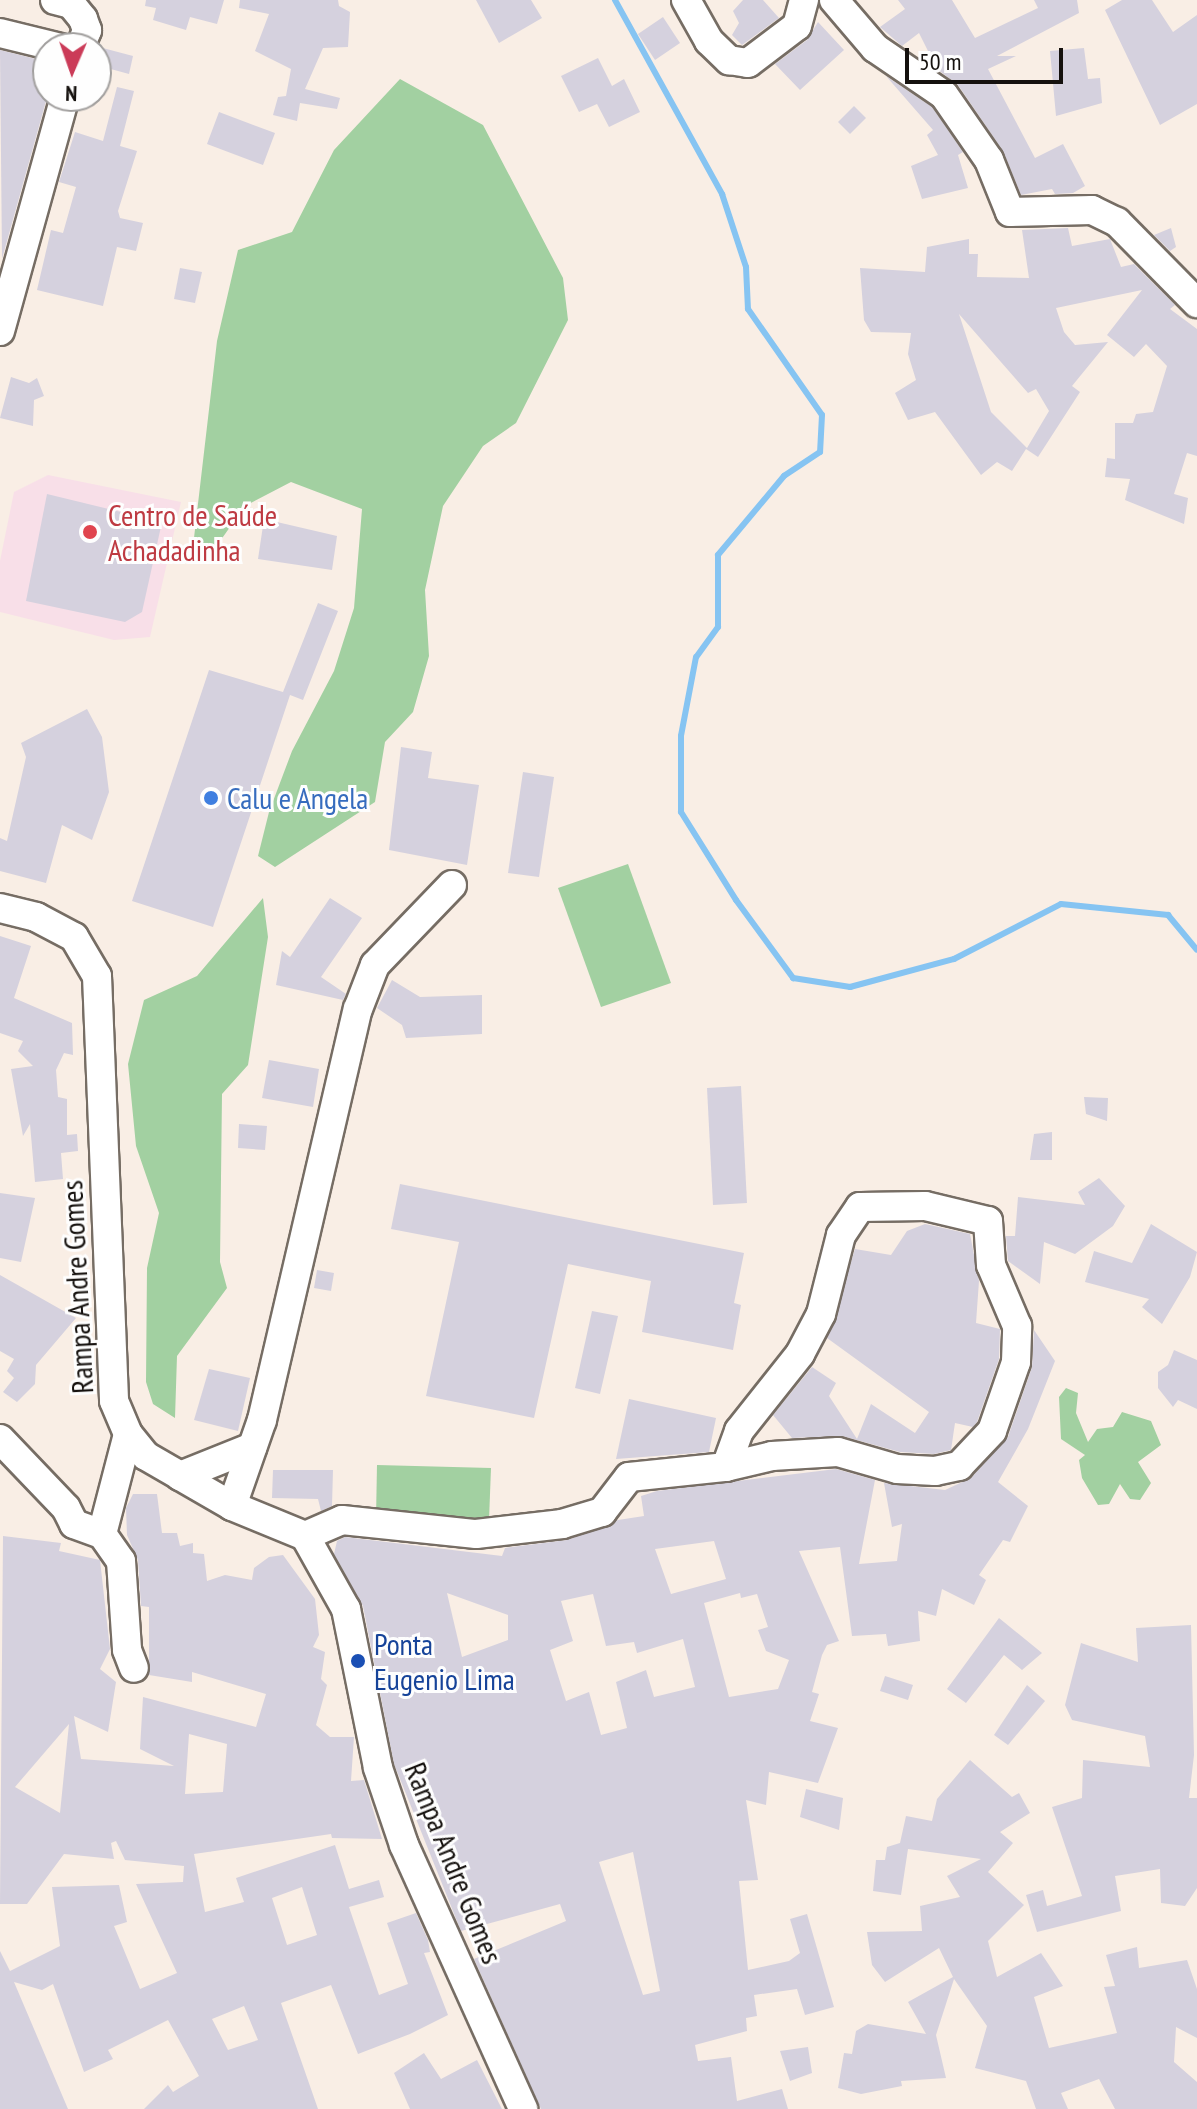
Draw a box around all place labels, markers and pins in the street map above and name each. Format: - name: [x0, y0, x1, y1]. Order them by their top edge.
- place label: Centro de Saúde Achadadinha: [108, 497, 277, 568]
- marker: Centro de Saúde Achadadinha: [79, 521, 101, 543]
- place label: Calu e Angela: [227, 780, 369, 816]
- marker: Calu e Angela: [202, 789, 220, 807]
- place label: Ponta Eugenio Lima: [374, 1626, 515, 1696]
- marker: Ponta Eugenio Lima: [349, 1652, 367, 1670]

